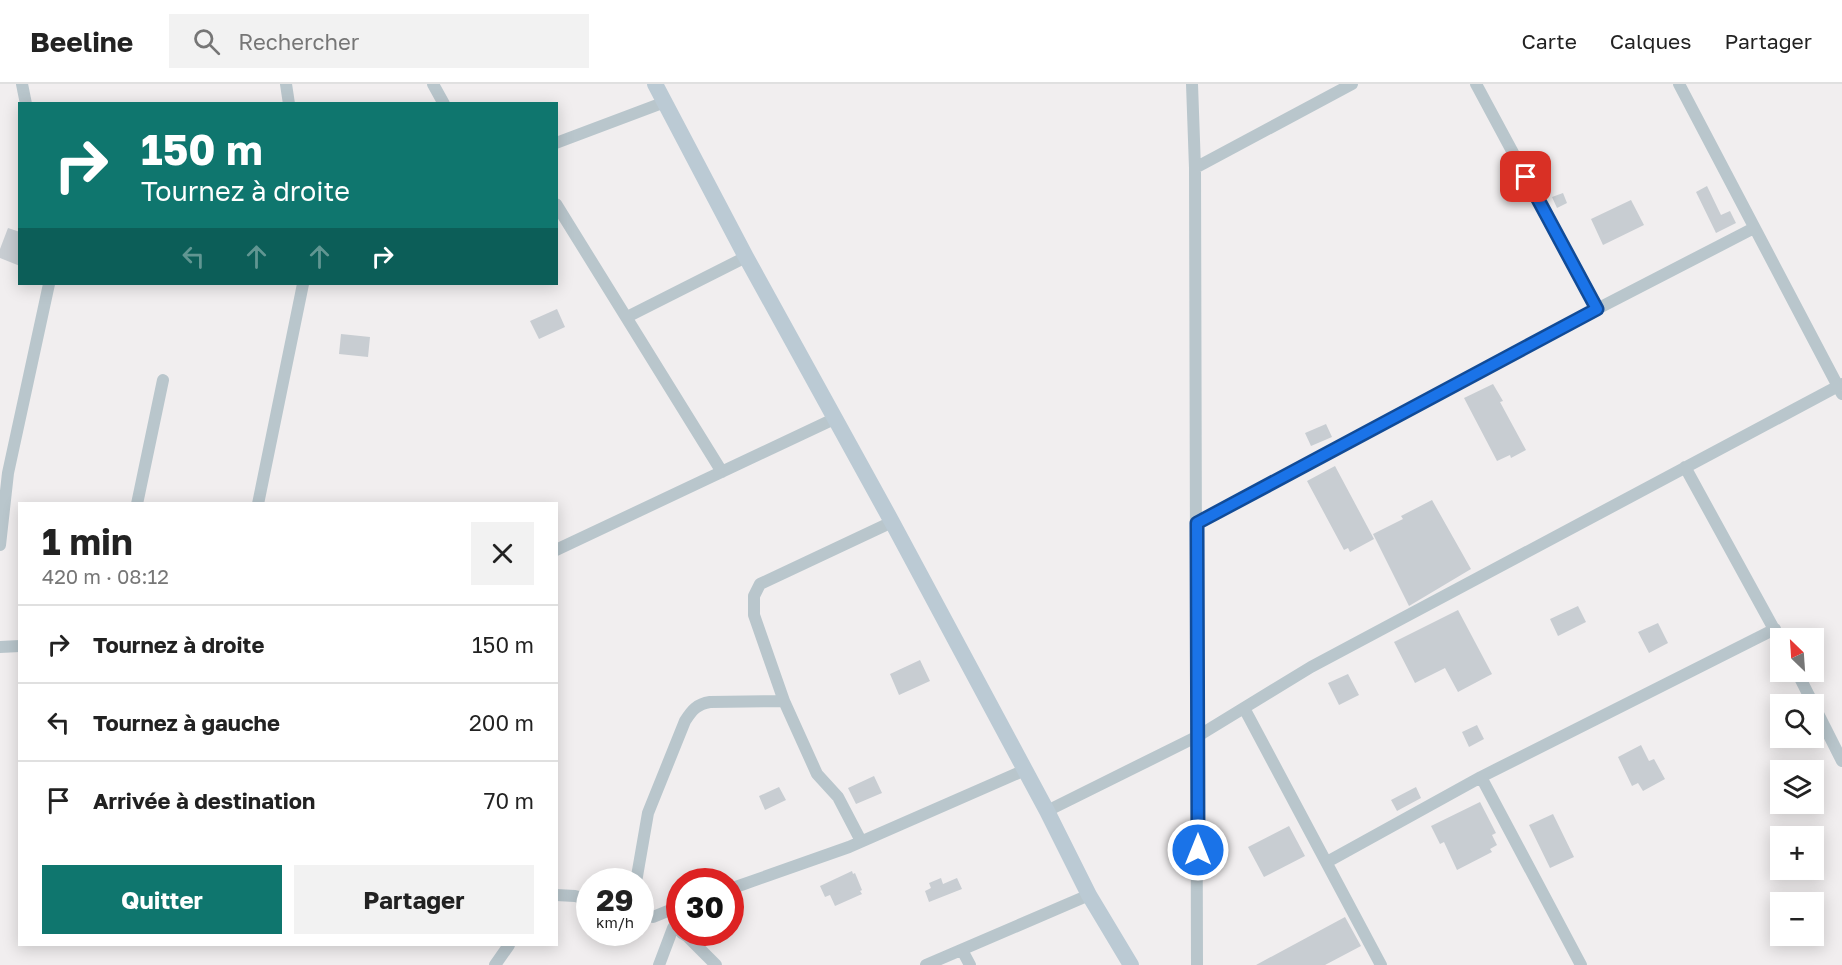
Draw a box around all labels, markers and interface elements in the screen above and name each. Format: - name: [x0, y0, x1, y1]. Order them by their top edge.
- search box: [169, 14, 589, 68]
- text: Beeline: [30, 25, 133, 58]
- icon: search: [190, 25, 223, 58]
- text: Rechercher: [238, 28, 359, 55]
- text: Carte: [1521, 28, 1577, 54]
- text: Calques: [1610, 28, 1691, 54]
- text: Partager: [1724, 28, 1812, 54]
- text: 150 m: [141, 124, 263, 174]
- icon: right: [42, 126, 120, 204]
- pin: [1500, 151, 1551, 202]
- icon: arrive: [1509, 160, 1542, 193]
- text: Tournez à droite: [141, 175, 350, 207]
- icon: left: [177, 240, 210, 273]
- icon: ahead: [240, 240, 273, 273]
- icon: ahead: [303, 240, 336, 273]
- icon: right: [366, 240, 399, 273]
- text: 1 min: [42, 520, 133, 563]
- button: close: [471, 522, 534, 585]
- text: 420 m · 08:12: [42, 564, 169, 588]
- icon: right: [42, 628, 75, 661]
- north arrow: [1770, 628, 1824, 682]
- map controls: [1770, 628, 1824, 946]
- text: Tournez à droite: [93, 631, 264, 658]
- text: 150 m: [472, 631, 534, 658]
- button: search: [1770, 694, 1824, 748]
- icon: left: [42, 706, 75, 739]
- text: Tournez à gauche: [93, 709, 280, 736]
- text: 200 m: [469, 709, 534, 736]
- button: layers: [1770, 760, 1824, 814]
- icon: arrive: [42, 784, 75, 817]
- text: Arrivée à destination: [93, 787, 315, 814]
- text: 70 m: [484, 787, 534, 814]
- position arrow: [1166, 818, 1230, 882]
- button: +: [1770, 826, 1824, 880]
- button: Quitter: [42, 865, 282, 934]
- button: Partager: [294, 865, 534, 934]
- speed limit sign: 30: [666, 868, 744, 946]
- text: 29: [596, 882, 634, 918]
- button: −: [1770, 892, 1824, 946]
- text: km/h: [596, 913, 634, 931]

